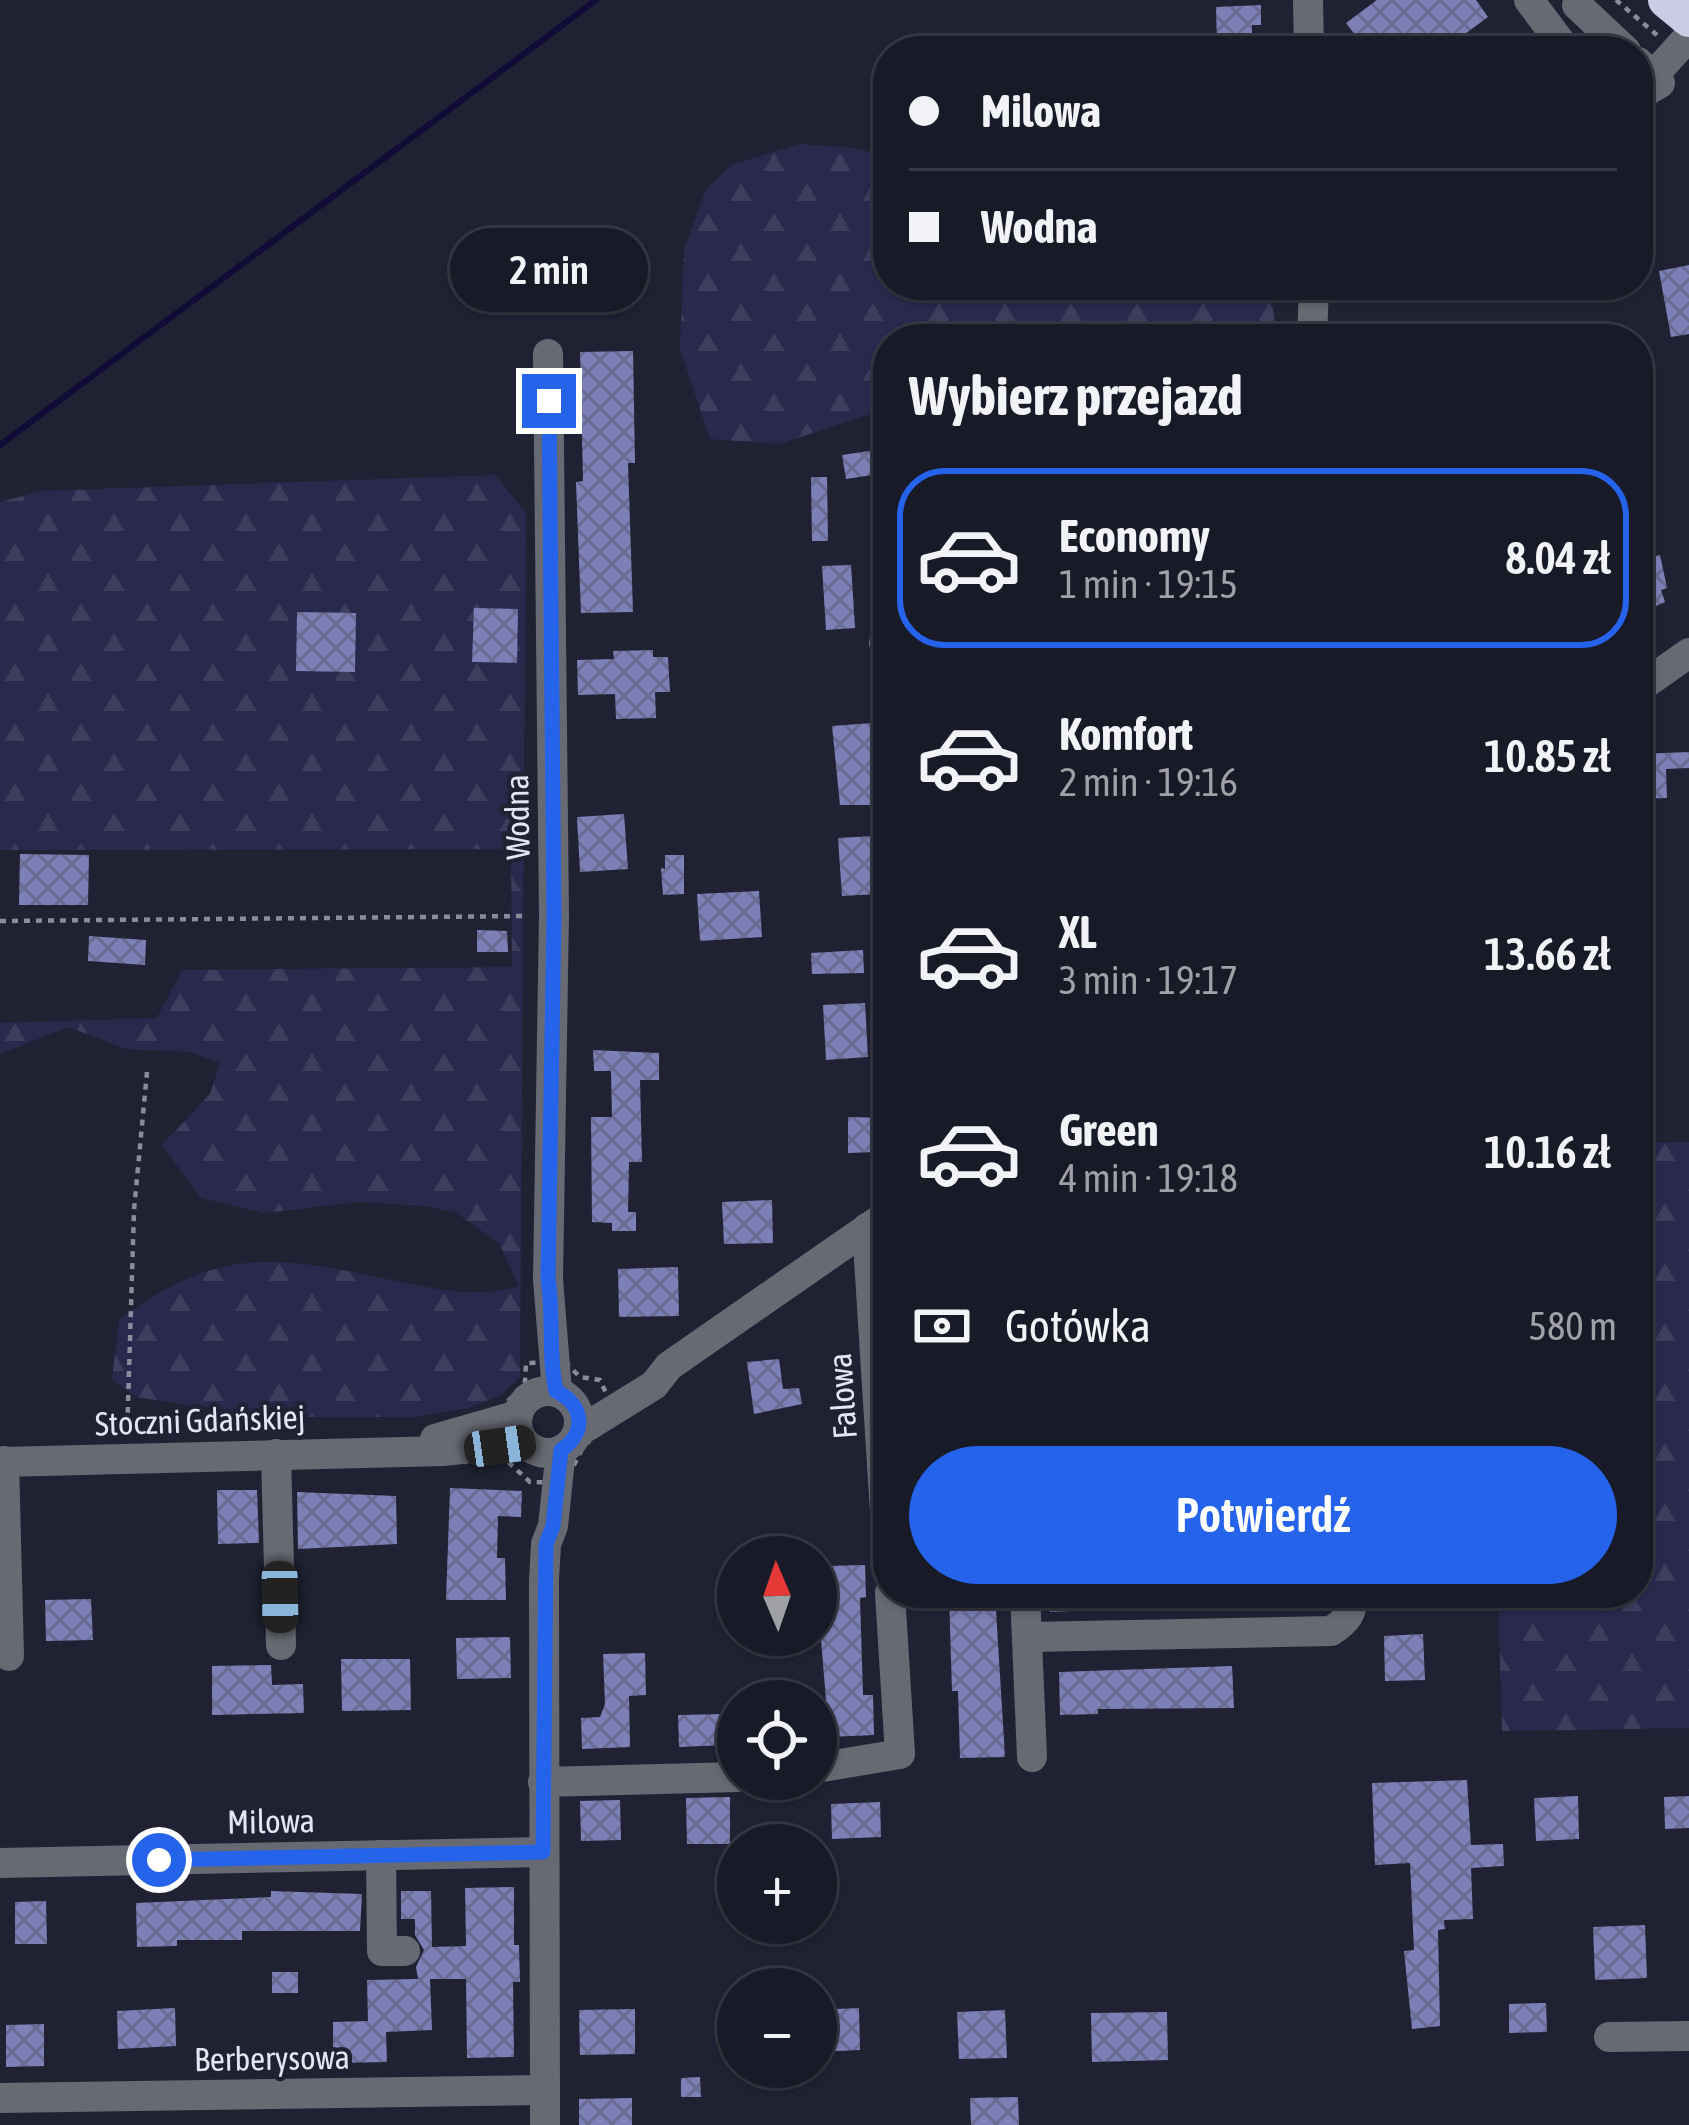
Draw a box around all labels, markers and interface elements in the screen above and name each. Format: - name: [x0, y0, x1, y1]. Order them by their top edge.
- text: Milowa: [981, 85, 1101, 137]
- text: Wodna: [981, 201, 1098, 253]
- callout: 2 min: [450, 227, 648, 311]
- text: 2 min: [509, 248, 589, 292]
- text: Wybierz przejazd: [909, 365, 1243, 426]
- route end: [522, 374, 576, 428]
- icon: car: [915, 504, 1023, 612]
- text: Economy: [1059, 510, 1210, 562]
- text: 8.04 zł: [1505, 532, 1611, 584]
- text: 1 min · 19:15: [1059, 562, 1238, 606]
- icon: car: [915, 702, 1023, 810]
- text: Komfort: [1059, 708, 1193, 760]
- text: 10.85 zł: [1484, 730, 1611, 782]
- text: 2 min · 19:16: [1059, 760, 1238, 804]
- street label: Wodna: [497, 774, 537, 860]
- icon: car: [915, 900, 1023, 1008]
- text: XL: [1059, 906, 1097, 958]
- text: 13.66 zł: [1484, 928, 1611, 980]
- text: 3 min · 19:17: [1059, 958, 1238, 1002]
- icon: car: [915, 1098, 1023, 1206]
- text: Green: [1059, 1104, 1159, 1156]
- text: 10.16 zł: [1484, 1126, 1611, 1178]
- text: 4 min · 19:18: [1059, 1156, 1238, 1200]
- icon: cash: [909, 1293, 975, 1359]
- text: Gotówka: [1005, 1300, 1151, 1352]
- text: 580 m: [1529, 1304, 1617, 1348]
- street label: Falowa: [820, 1352, 864, 1440]
- street label: Stoczni Gdańskiej: [94, 1397, 306, 1443]
- car: [462, 1423, 538, 1469]
- button: Potwierdź: [909, 1446, 1617, 1584]
- north arrow: [717, 1536, 837, 1656]
- map controls: [717, 1536, 837, 2088]
- car: [261, 1561, 299, 1633]
- button: locate: [717, 1680, 837, 1800]
- street label: Milowa: [227, 1801, 315, 1841]
- button: +: [717, 1824, 837, 1944]
- route start: [132, 1833, 186, 1887]
- button: −: [717, 1968, 837, 2088]
- street label: Berberysowa: [194, 2038, 350, 2078]

